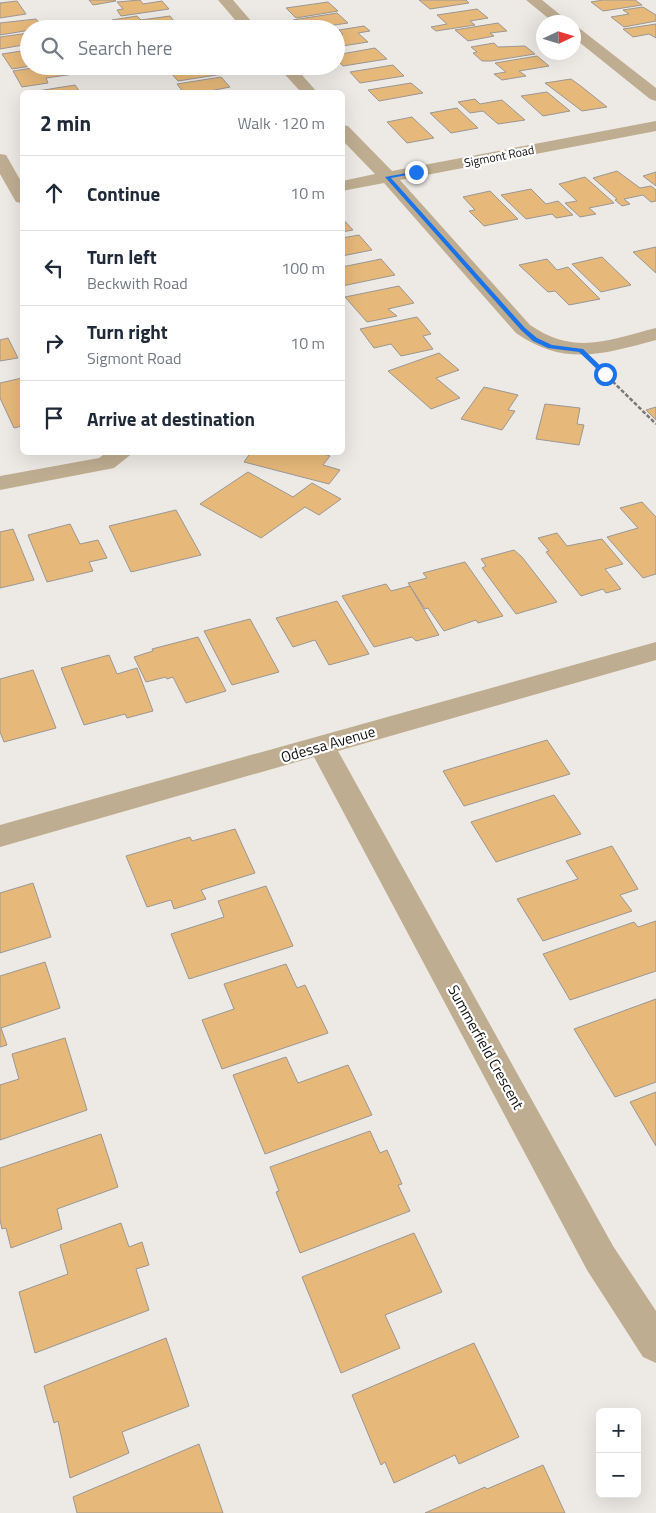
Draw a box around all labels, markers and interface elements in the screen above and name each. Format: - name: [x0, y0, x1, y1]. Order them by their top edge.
- north arrow: [536, 15, 581, 60]
- search box: [20, 20, 345, 75]
- text: Search here: [78, 33, 172, 62]
- icon: search: [38, 34, 66, 62]
- text: 2 min: [40, 107, 91, 139]
- text: Walk · 120 m: [237, 111, 325, 135]
- street label: Sigmont Road: [462, 140, 536, 172]
- route end: [405, 161, 428, 184]
- icon: ahead: [40, 179, 68, 207]
- text: Continue: [87, 179, 160, 208]
- text: 10 m: [290, 181, 325, 205]
- text: Turn left: [87, 242, 157, 271]
- icon: left: [40, 254, 68, 282]
- text: 100 m: [281, 256, 325, 280]
- text: Beckwith Road: [87, 271, 188, 295]
- text: Turn right: [87, 317, 168, 346]
- icon: right: [40, 329, 68, 357]
- text: 10 m: [290, 331, 325, 355]
- text: Sigmont Road: [87, 346, 182, 370]
- route start: [594, 363, 617, 386]
- icon: arrive: [40, 404, 68, 432]
- text: Arrive at destination: [87, 404, 255, 433]
- street label: Odessa Avenue: [278, 720, 378, 768]
- street label: Summerfield Crescent: [442, 980, 530, 1114]
- map controls: [596, 1408, 641, 1498]
- button: +: [596, 1408, 641, 1453]
- button: −: [596, 1453, 641, 1498]

